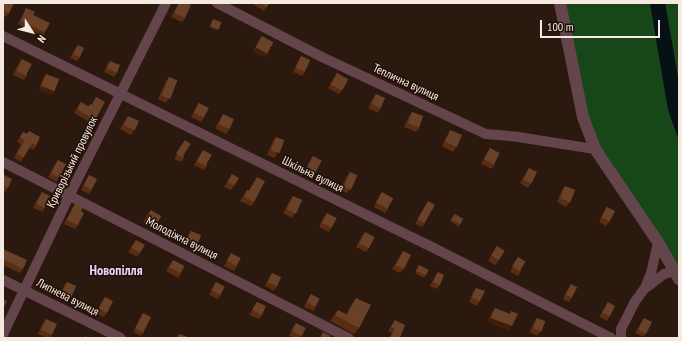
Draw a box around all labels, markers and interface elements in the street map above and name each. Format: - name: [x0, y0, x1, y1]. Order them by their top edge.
- north arrow: [12, 12, 52, 52]
- scale bar: [542, 12, 662, 38]
- text: 100 m: [547, 19, 574, 34]
- text: N: [34, 33, 49, 46]
- street label: Теплична вулиця: [371, 60, 441, 104]
- street label: Криворізький провулок: [44, 114, 100, 210]
- street label: Шкільна вулиця: [280, 153, 346, 195]
- street label: Молодіжна вулиця: [144, 214, 220, 262]
- district label: Новопілля: [89, 262, 143, 278]
- street label: Липнева вулиця: [34, 275, 102, 319]

